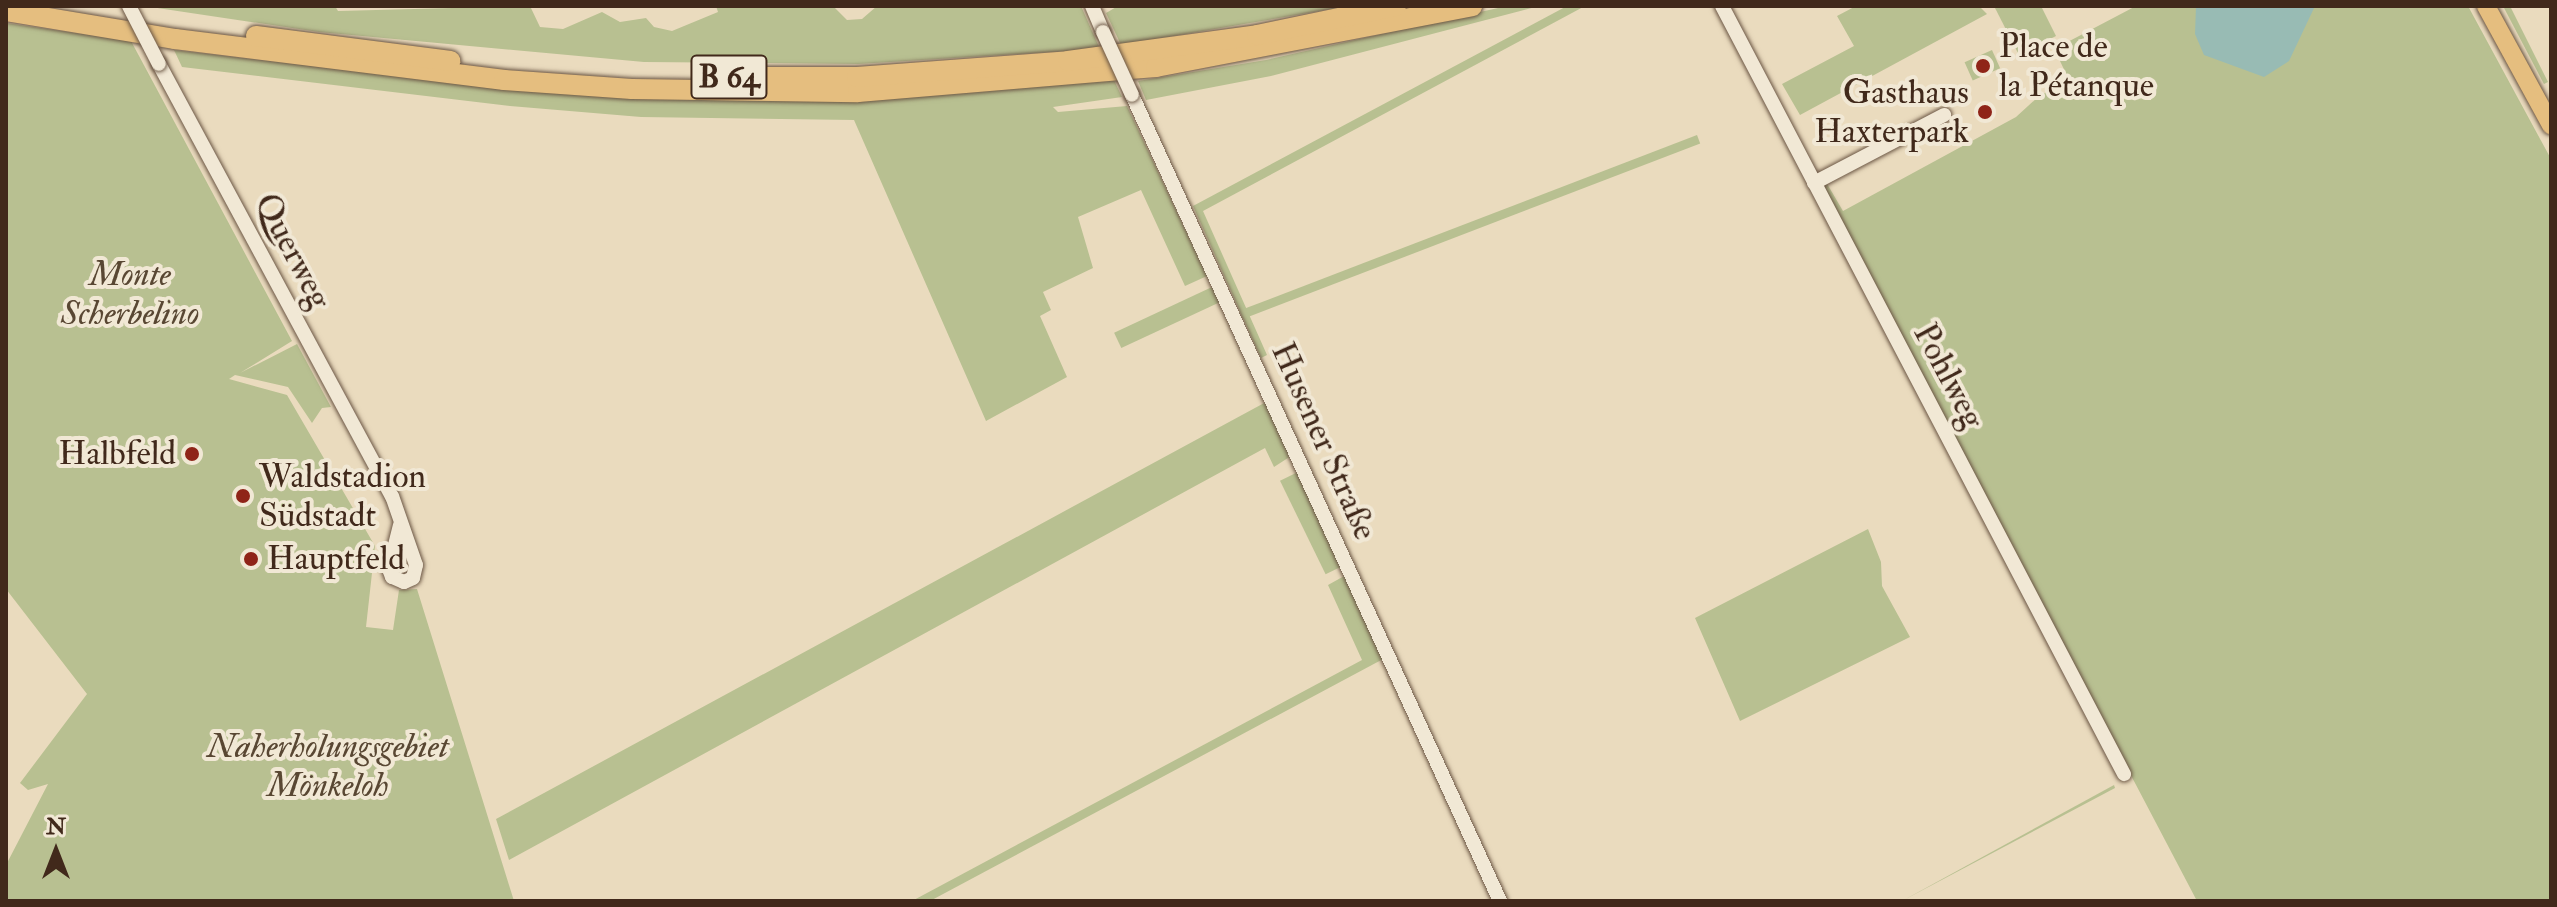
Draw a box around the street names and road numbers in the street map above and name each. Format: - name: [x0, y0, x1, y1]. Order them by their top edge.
- road number: B 64: [689, 49, 769, 105]
- street label: Querweg: [246, 186, 340, 316]
- street label: Pohlweg: [1904, 316, 1994, 436]
- street label: Husener Straße: [1262, 336, 1386, 546]

